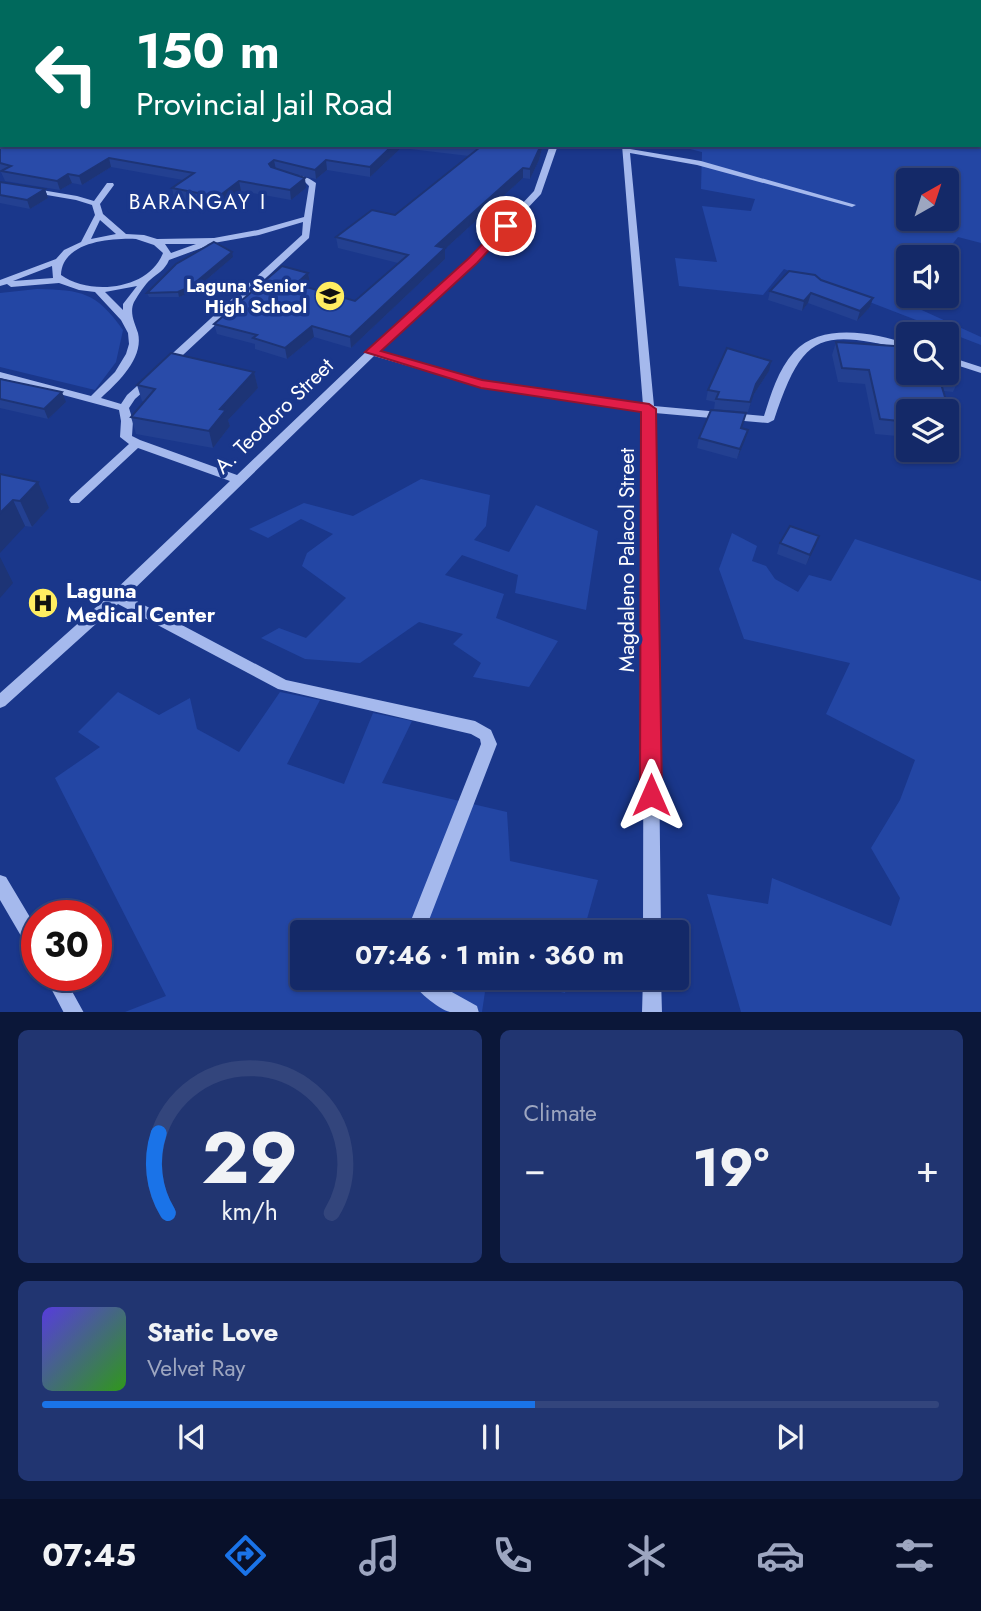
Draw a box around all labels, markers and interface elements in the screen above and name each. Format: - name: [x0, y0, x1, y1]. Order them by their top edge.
- text: 150 m: [136, 16, 280, 86]
- icon: left: [21, 28, 112, 119]
- text: Provincial Jail Road: [136, 81, 393, 127]
- north arrow: [896, 168, 959, 231]
- map controls: [896, 168, 959, 462]
- district label: BARANGAY I: [129, 187, 267, 217]
- pin: [476, 196, 536, 256]
- icon: arrive: [487, 207, 525, 245]
- button: sound: [896, 245, 959, 308]
- place label: Laguna Senior High School: [186, 273, 308, 320]
- school or university icon: Laguna Senior High School: [313, 279, 347, 313]
- button: search: [896, 322, 959, 385]
- street label: A. Teodoro Street: [208, 351, 340, 481]
- button: layers: [896, 399, 959, 462]
- street label: Magdaleno Palacol Street: [612, 448, 642, 672]
- place label: Laguna Medical Center: [66, 576, 216, 630]
- hospital icon: Laguna Medical Center: [26, 586, 60, 620]
- position arrow: [614, 758, 688, 832]
- speed limit sign: 30: [21, 900, 112, 991]
- text: 07:46 · 1 min · 360 m: [355, 936, 624, 974]
- text: Climate: [524, 1096, 597, 1130]
- text: 29: [202, 1105, 298, 1210]
- text: 19°: [692, 1130, 769, 1206]
- text: −: [524, 1141, 546, 1196]
- text: +: [916, 1141, 939, 1196]
- text: km/h: [221, 1192, 278, 1228]
- text: Static Love: [147, 1313, 279, 1351]
- text: Velvet Ray: [147, 1351, 245, 1385]
- icon: previous: [173, 1418, 211, 1456]
- icon: pause: [472, 1418, 510, 1456]
- icon: next: [771, 1418, 809, 1456]
- icon: directions: [221, 1531, 270, 1580]
- icon: music: [355, 1531, 404, 1580]
- icon: phone: [488, 1531, 537, 1580]
- icon: climate: [622, 1531, 671, 1580]
- icon: car: [756, 1531, 805, 1580]
- icon: filters: [890, 1531, 939, 1580]
- text: 07:45: [42, 1532, 136, 1578]

